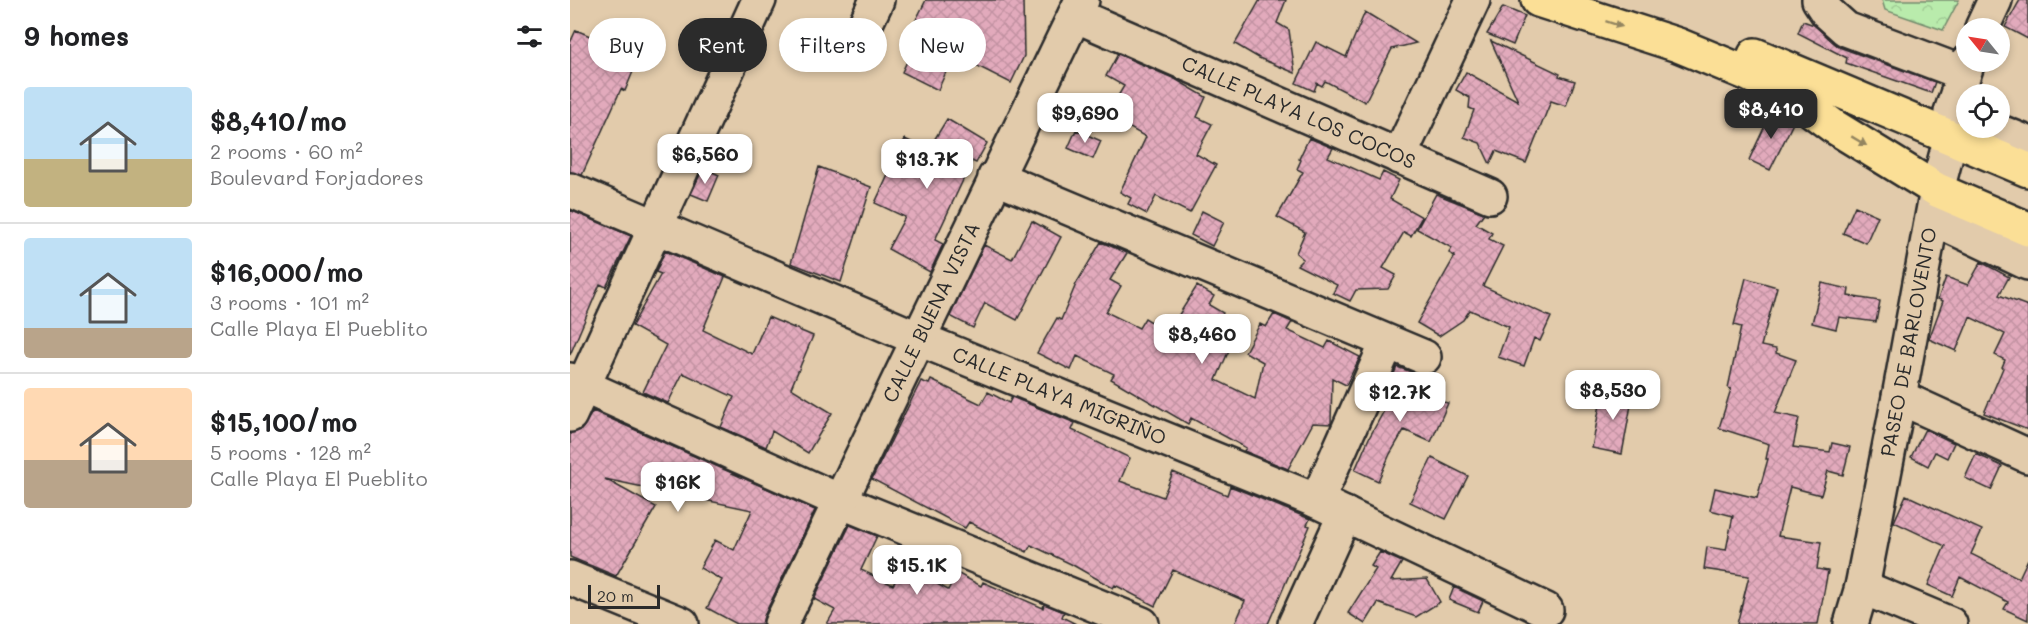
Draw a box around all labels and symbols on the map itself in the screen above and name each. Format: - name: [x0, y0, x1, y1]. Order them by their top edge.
- north arrow: [1956, 18, 2010, 72]
- one-way arrow: [1605, 20, 1623, 30]
- street label: CALLE PLAYA LOS COCOS: [1178, 49, 1420, 174]
- pin: $8,410: [1722, 89, 1820, 140]
- pin: $9,690: [1036, 93, 1134, 144]
- pin: $6,560: [656, 134, 754, 185]
- one-way arrow: [1851, 136, 1867, 147]
- pin: $13.7K: [878, 139, 976, 190]
- street label: CALLE BUENA VISTA: [876, 217, 985, 406]
- street label: PASEO DE BARLOVENTO: [1874, 225, 1942, 459]
- pin: $8,460: [1153, 314, 1251, 365]
- street label: CALLE PLAYA MIGRIÑO: [949, 340, 1171, 450]
- pin: $8,530: [1564, 370, 1662, 421]
- pin: $12.7K: [1351, 372, 1449, 423]
- pin: $16K: [642, 462, 714, 513]
- pin: $15.1K: [868, 545, 966, 596]
- scale bar: [588, 582, 660, 610]

